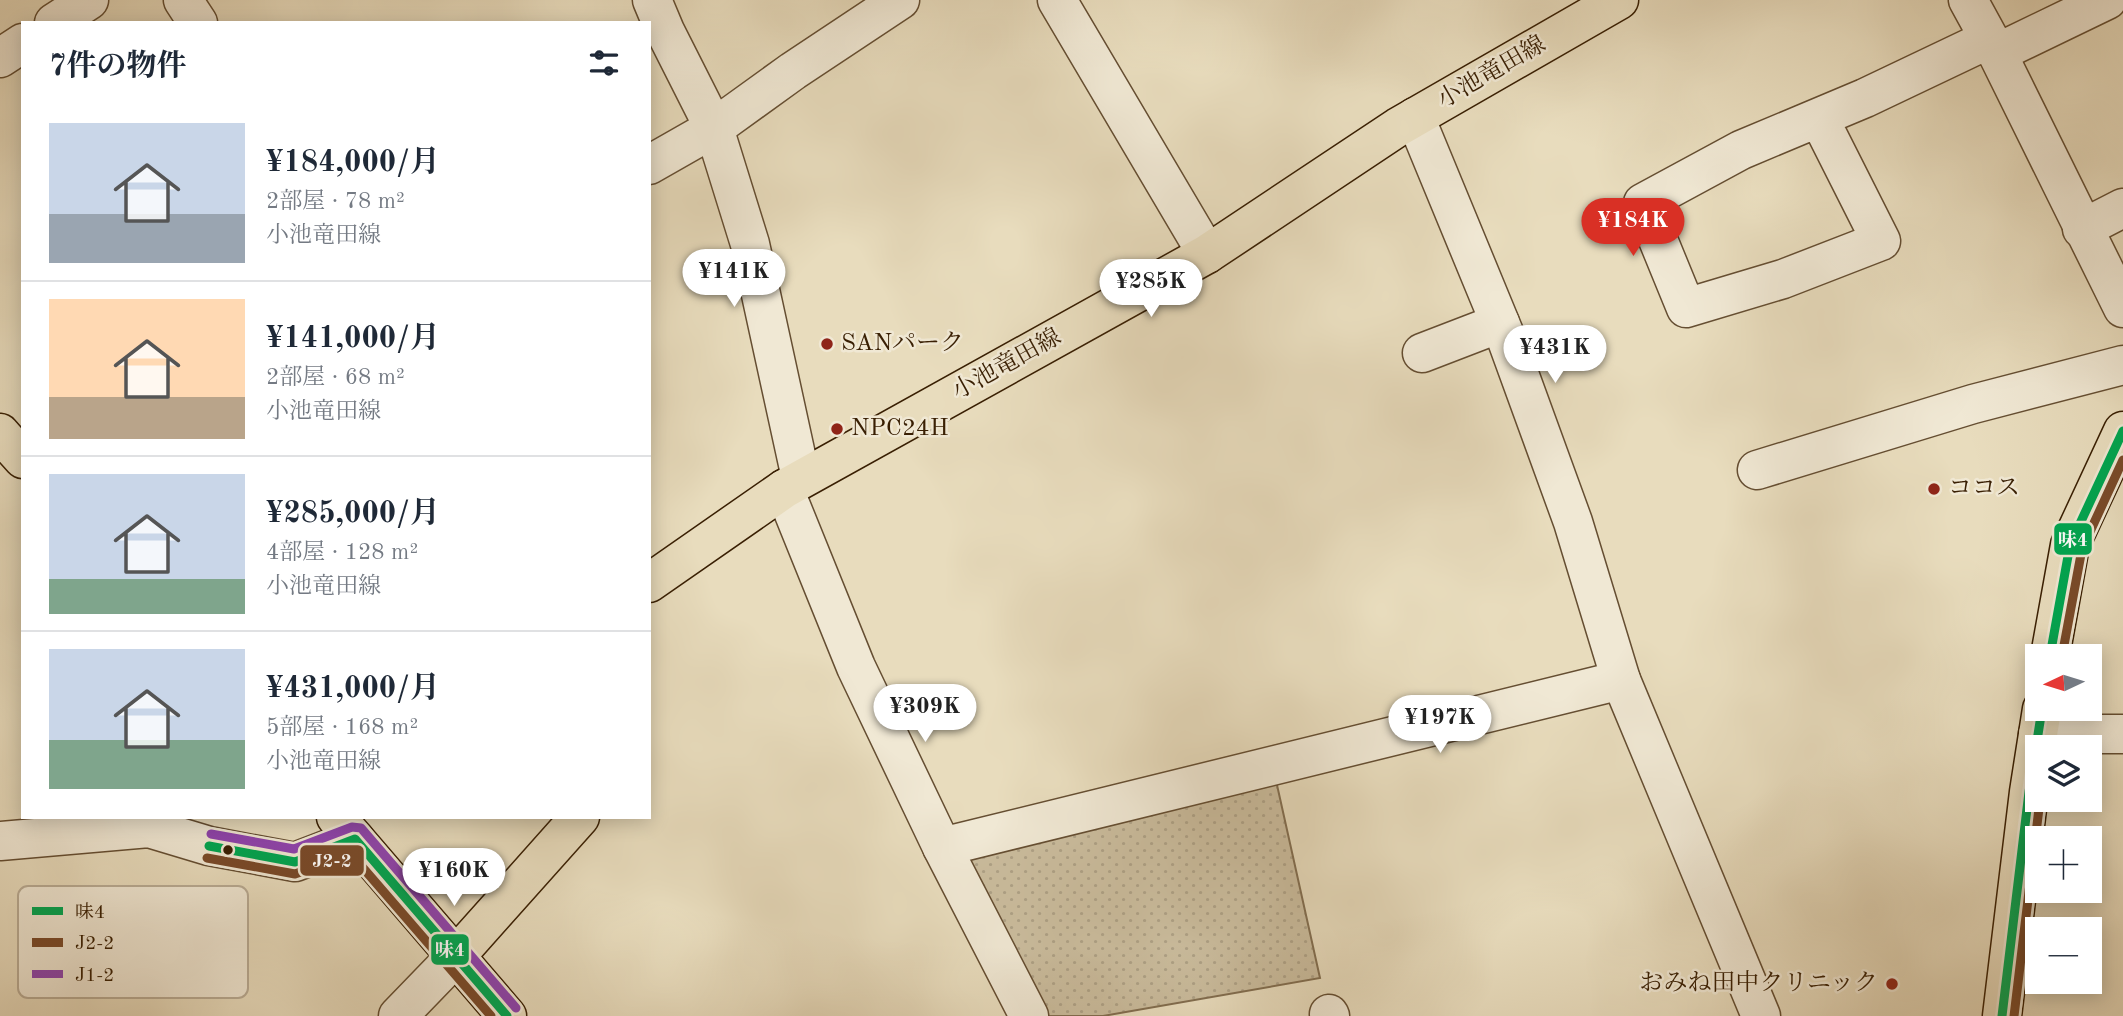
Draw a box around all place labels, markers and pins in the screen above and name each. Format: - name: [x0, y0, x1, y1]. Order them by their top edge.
- pin: ¥184K: [1584, 198, 1682, 258]
- pin: ¥141K: [685, 250, 783, 309]
- pin: ¥285K: [1102, 260, 1200, 319]
- pin: ¥431K: [1506, 326, 1604, 385]
- place label: SANパーク: [841, 331, 964, 356]
- marker: SANパーク: [819, 336, 835, 352]
- place label: NPC24H: [851, 417, 949, 441]
- marker: NPC24H: [829, 421, 845, 437]
- place label: ココス: [1948, 477, 2020, 501]
- marker: ココス: [1926, 481, 1942, 497]
- pin: ¥309K: [876, 684, 974, 744]
- pin: ¥197K: [1391, 696, 1489, 755]
- unlabelled marker: [221, 843, 235, 857]
- pin: ¥160K: [405, 848, 503, 908]
- place label: おみね田中クリニック: [1639, 969, 1878, 996]
- marker: おみね田中クリニック: [1884, 976, 1900, 992]

